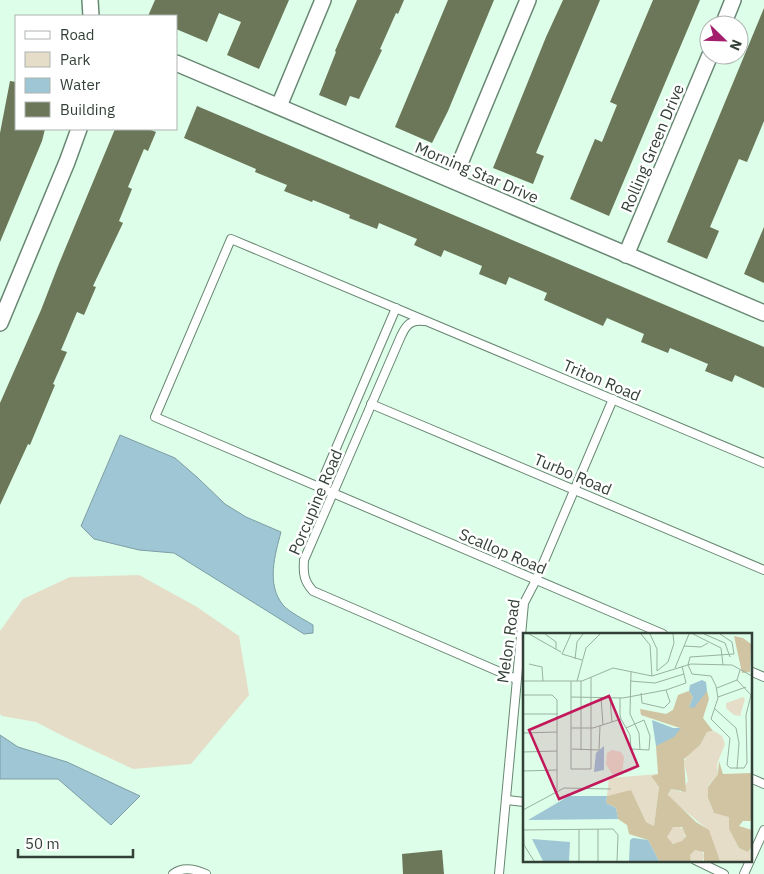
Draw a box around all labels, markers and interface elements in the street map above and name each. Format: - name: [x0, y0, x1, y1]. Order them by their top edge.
- legend: [15, 15, 178, 130]
- north arrow: [699, 15, 749, 65]
- text: Road: [60, 25, 95, 44]
- text: N: [726, 37, 746, 53]
- text: Park: [60, 50, 90, 69]
- text: Water: [60, 75, 101, 94]
- street label: Rolling Green Drive: [616, 81, 688, 215]
- text: Building: [60, 100, 115, 119]
- street label: Morning Star Drive: [412, 137, 542, 207]
- street label: Triton Road: [560, 355, 644, 405]
- street label: Porcupine Road: [284, 446, 346, 558]
- street label: Turbo Road: [531, 449, 615, 499]
- street label: Scallop Road: [456, 524, 550, 578]
- street label: Melon Road: [492, 598, 524, 684]
- inset map: [523, 633, 752, 862]
- scale bar: [18, 826, 132, 858]
- text: 50 m: [25, 834, 60, 853]

